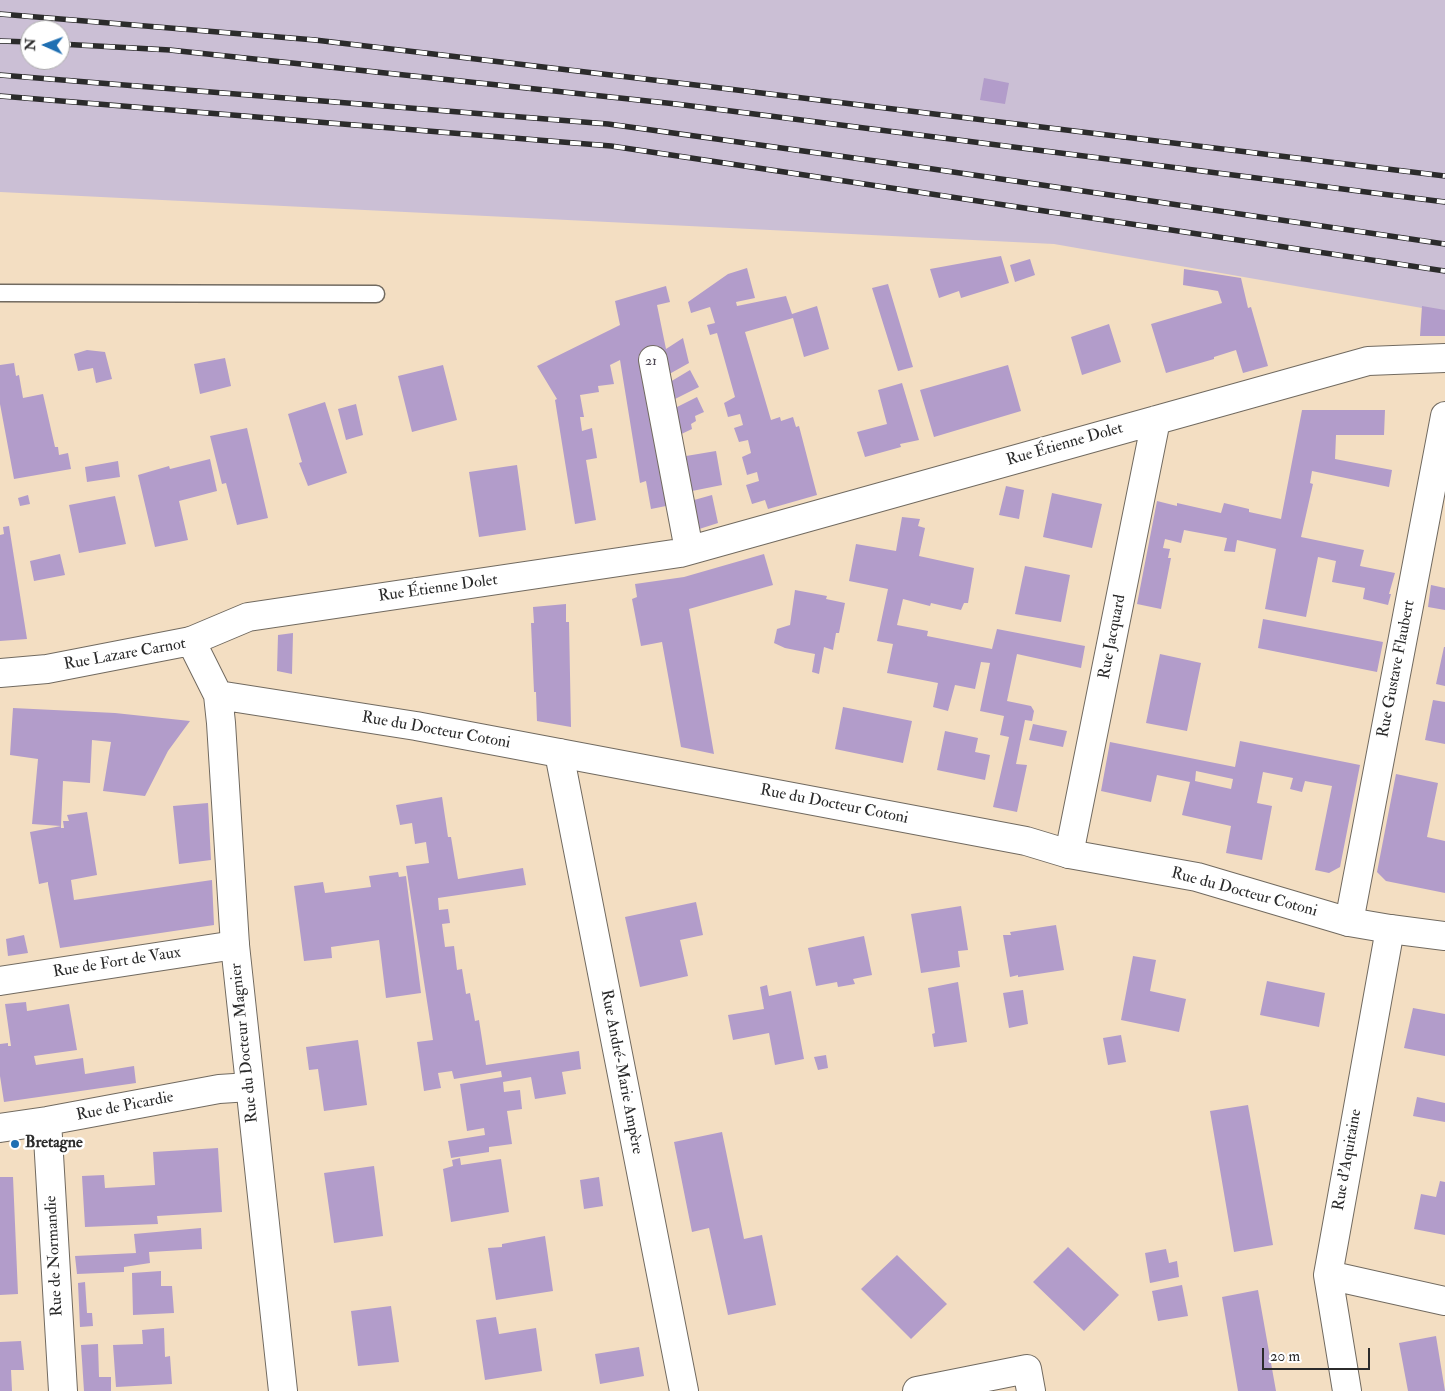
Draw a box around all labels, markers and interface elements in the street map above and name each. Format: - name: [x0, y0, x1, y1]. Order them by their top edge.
- north arrow: [20, 20, 70, 70]
- text: N: [22, 38, 39, 51]
- house number: 21: [645, 354, 657, 370]
- street label: Rue Étienne Dolet: [1005, 419, 1125, 471]
- street label: Rue Étienne Dolet: [377, 571, 499, 607]
- street label: Rue Jacquard: [1095, 593, 1131, 681]
- street label: Rue Gustave Flaubert: [1374, 599, 1420, 739]
- street label: Rue Lazare Carnot: [63, 635, 187, 675]
- street label: Rue du Docteur Cotoni: [360, 708, 512, 754]
- street label: Rue du Docteur Cotoni: [758, 781, 910, 829]
- street label: Rue du Docteur Cotoni: [1169, 864, 1319, 922]
- street label: Rue de Fort de Vaux: [52, 943, 182, 983]
- street label: Rue du Docteur Magnier: [227, 962, 263, 1124]
- street label: Rue André-Marie Ampère: [596, 988, 646, 1156]
- street label: Rue de Picardie: [75, 1088, 175, 1126]
- street label: Rue d'Aquitaine: [1330, 1108, 1366, 1212]
- place label: Bretagne: [25, 1134, 83, 1154]
- marker: Bretagne: [9, 1138, 21, 1150]
- street label: Rue de Normandie: [42, 1195, 68, 1317]
- scale bar: [1265, 1338, 1372, 1370]
- text: 20 m: [1270, 1347, 1300, 1366]

